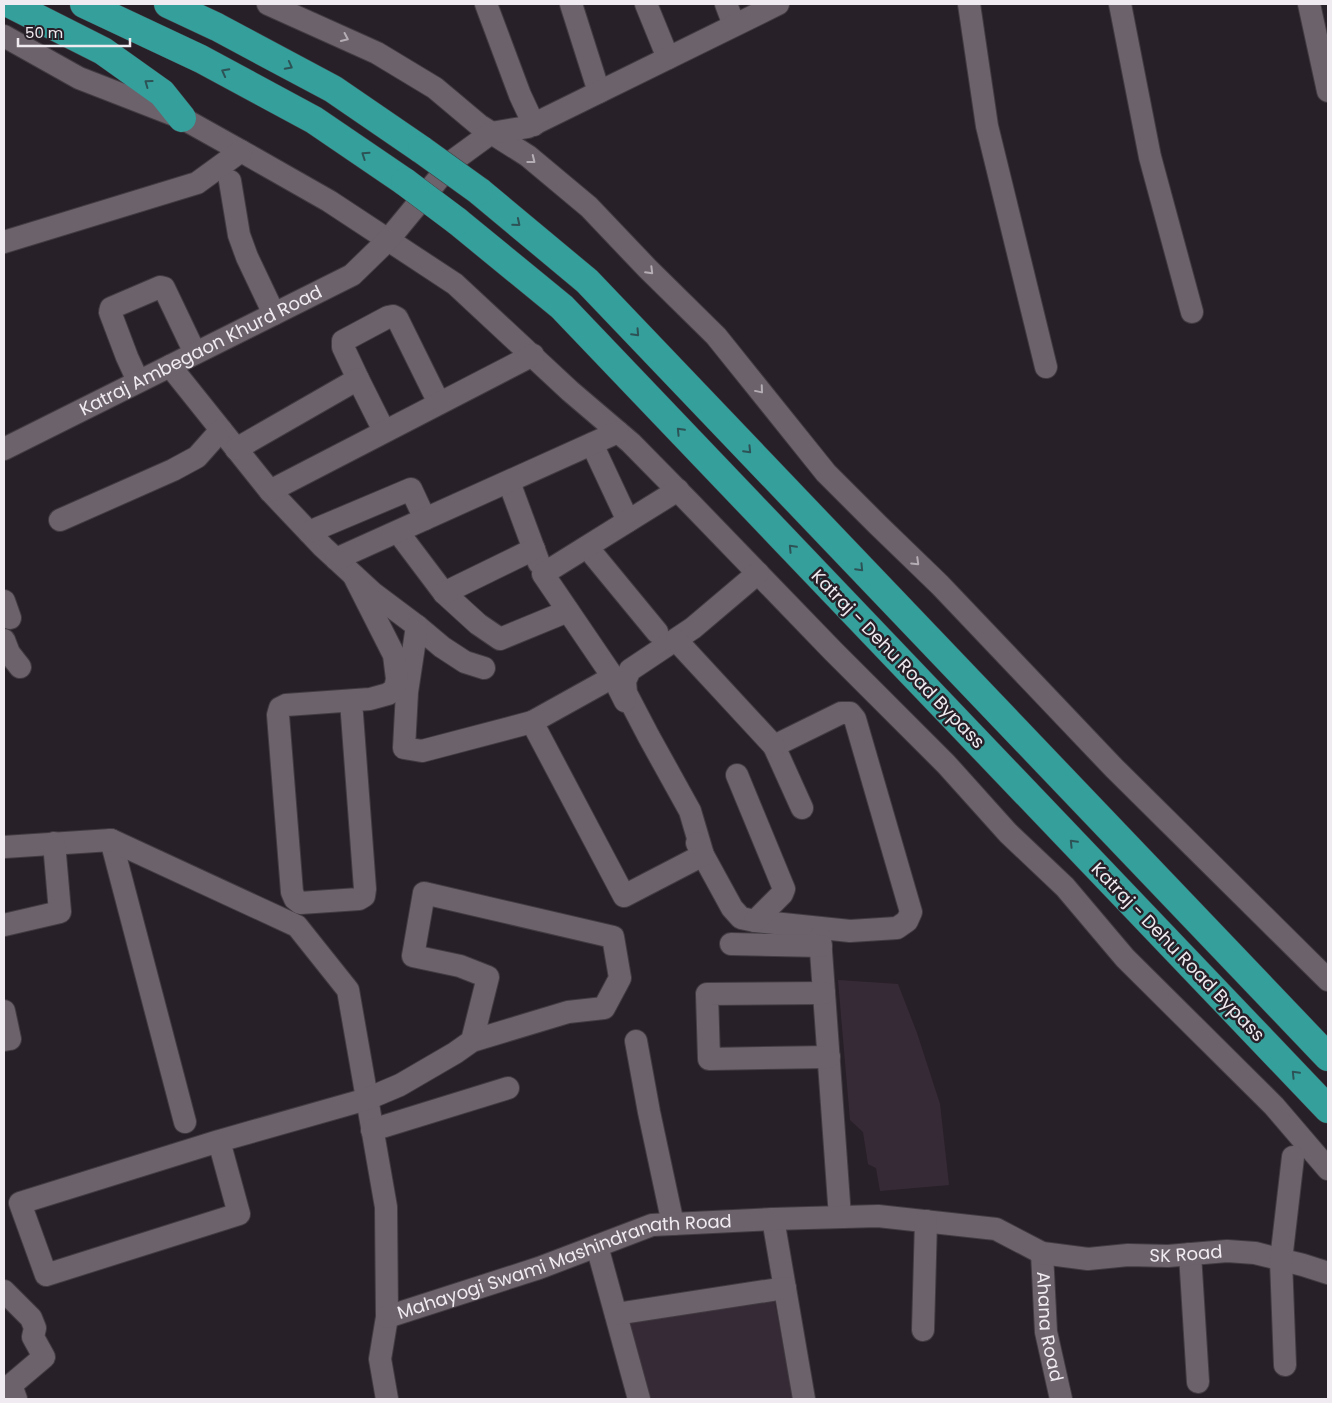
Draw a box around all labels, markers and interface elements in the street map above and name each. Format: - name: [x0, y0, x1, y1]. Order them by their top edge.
- scale bar: [18, 15, 130, 47]
- text: 50 m: [25, 22, 63, 43]
- one-way arrow: [339, 32, 348, 42]
- one-way arrow: [284, 60, 293, 70]
- one-way arrow: [221, 68, 230, 78]
- one-way arrow: [145, 81, 154, 89]
- one-way arrow: [361, 151, 370, 161]
- one-way arrow: [526, 154, 535, 162]
- one-way arrow: [511, 217, 520, 225]
- one-way arrow: [644, 265, 653, 274]
- street label: Katraj Ambegaon Khurd Road: [75, 279, 326, 421]
- one-way arrow: [630, 327, 639, 336]
- one-way arrow: [755, 384, 763, 393]
- one-way arrow: [677, 427, 686, 436]
- one-way arrow: [742, 445, 751, 454]
- one-way arrow: [789, 545, 798, 554]
- one-way arrow: [910, 556, 919, 565]
- one-way arrow: [854, 562, 863, 571]
- street label: Katraj - Dehu Road Bypass: [806, 564, 991, 754]
- one-way arrow: [1070, 840, 1079, 849]
- street label: Katraj - Dehu Road Bypass: [1086, 857, 1271, 1047]
- one-way arrow: [1292, 1071, 1301, 1080]
- street label: Mahayogi Swami Mashindranath Road: [394, 1208, 732, 1325]
- street label: SK Road: [1149, 1238, 1223, 1268]
- street label: Ahana Road: [1031, 1271, 1070, 1384]

